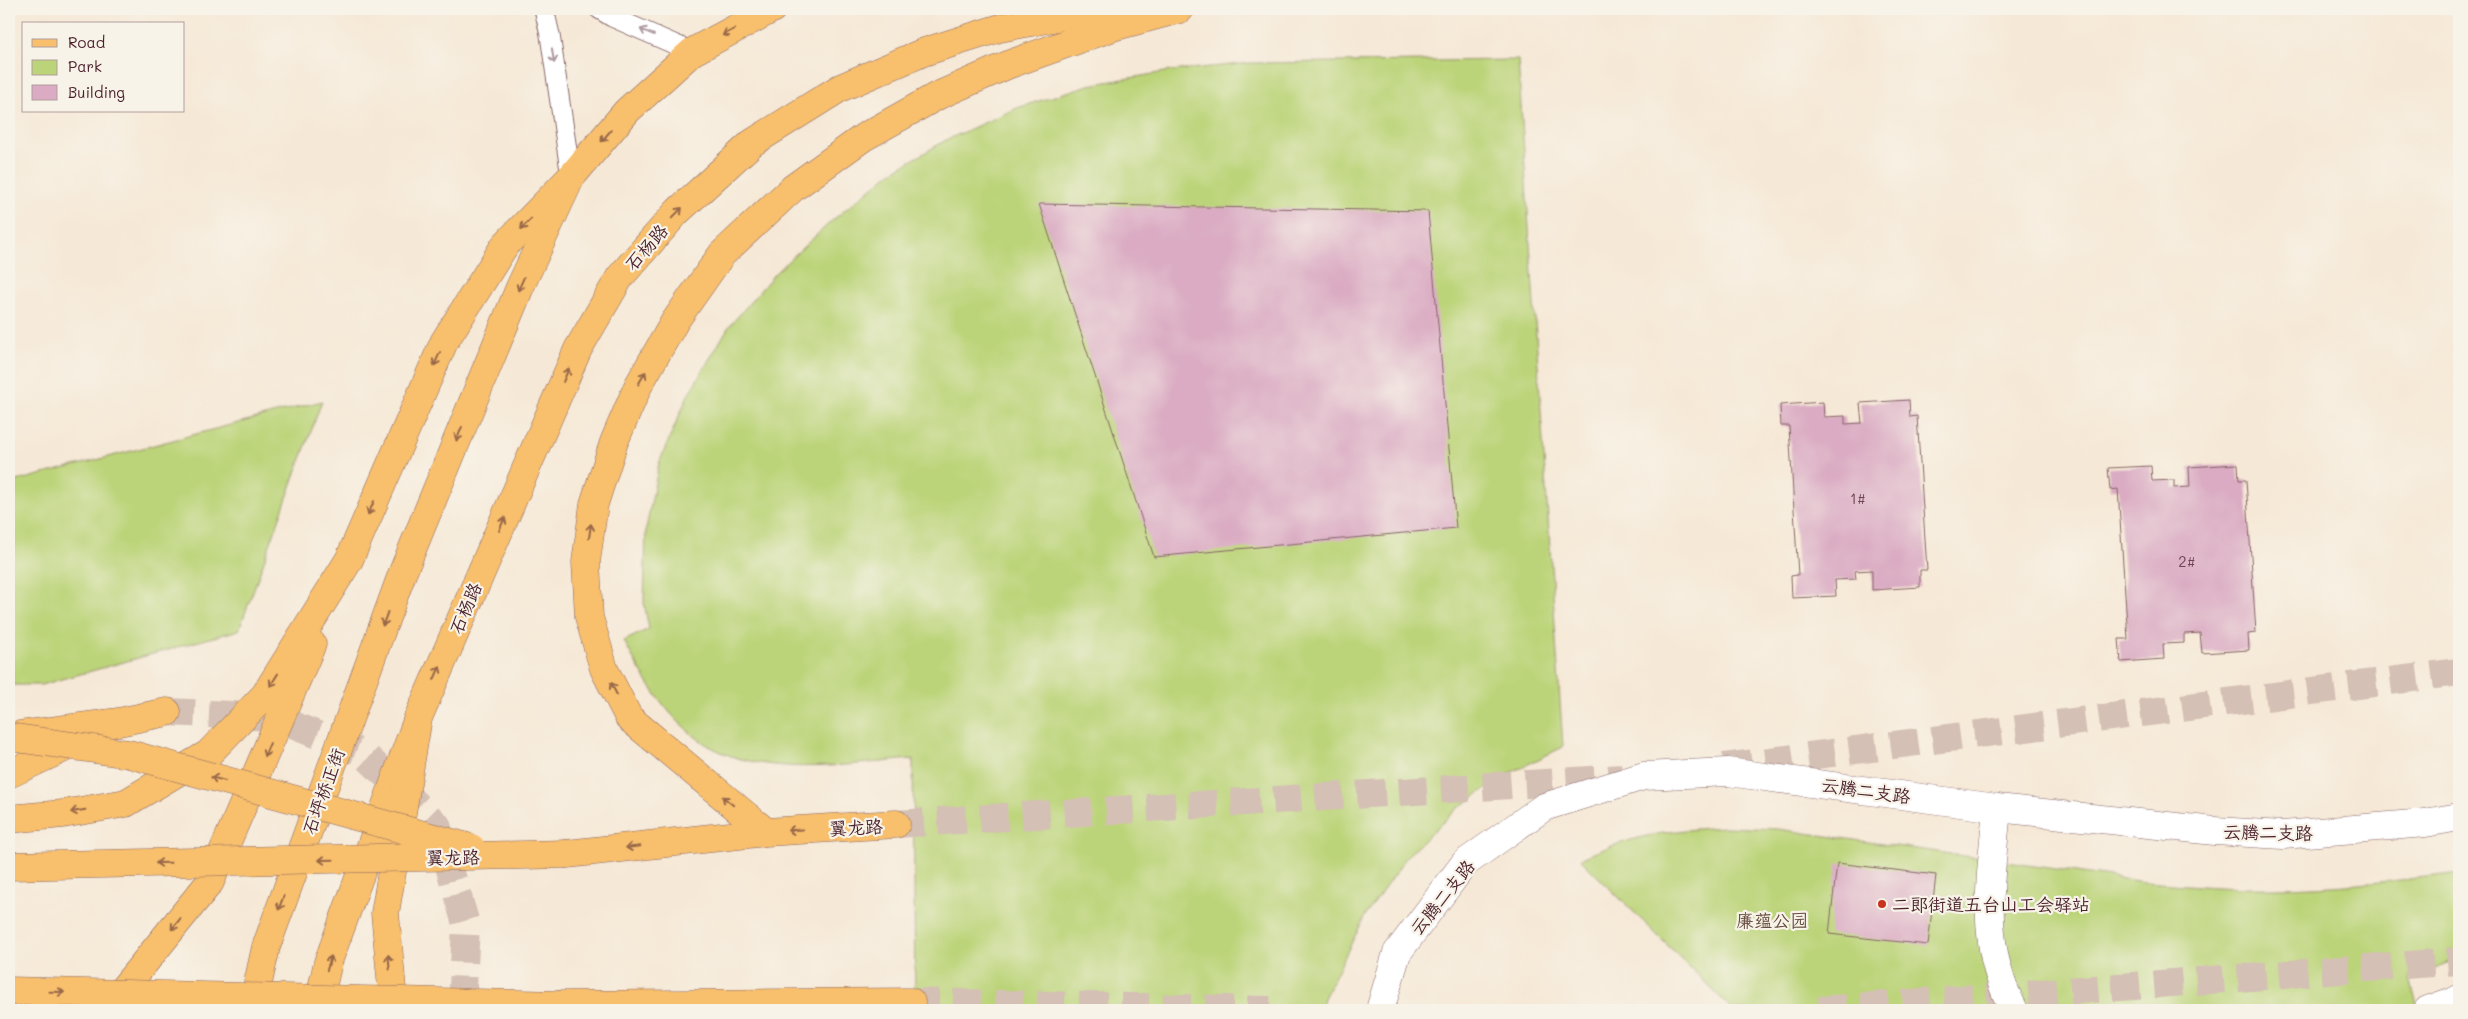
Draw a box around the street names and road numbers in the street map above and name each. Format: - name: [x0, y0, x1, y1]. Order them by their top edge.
- street label: 石杨路: [619, 219, 673, 275]
- street label: 石杨路: [443, 578, 487, 638]
- street label: 石坪桥正街: [296, 745, 350, 837]
- street label: 云腾二支路: [1820, 772, 1912, 808]
- street label: 翼龙路: [828, 814, 884, 840]
- street label: 云腾二支路: [2223, 819, 2313, 845]
- street label: 翼龙路: [426, 845, 480, 869]
- street label: 云腾二支路: [1404, 854, 1480, 940]

